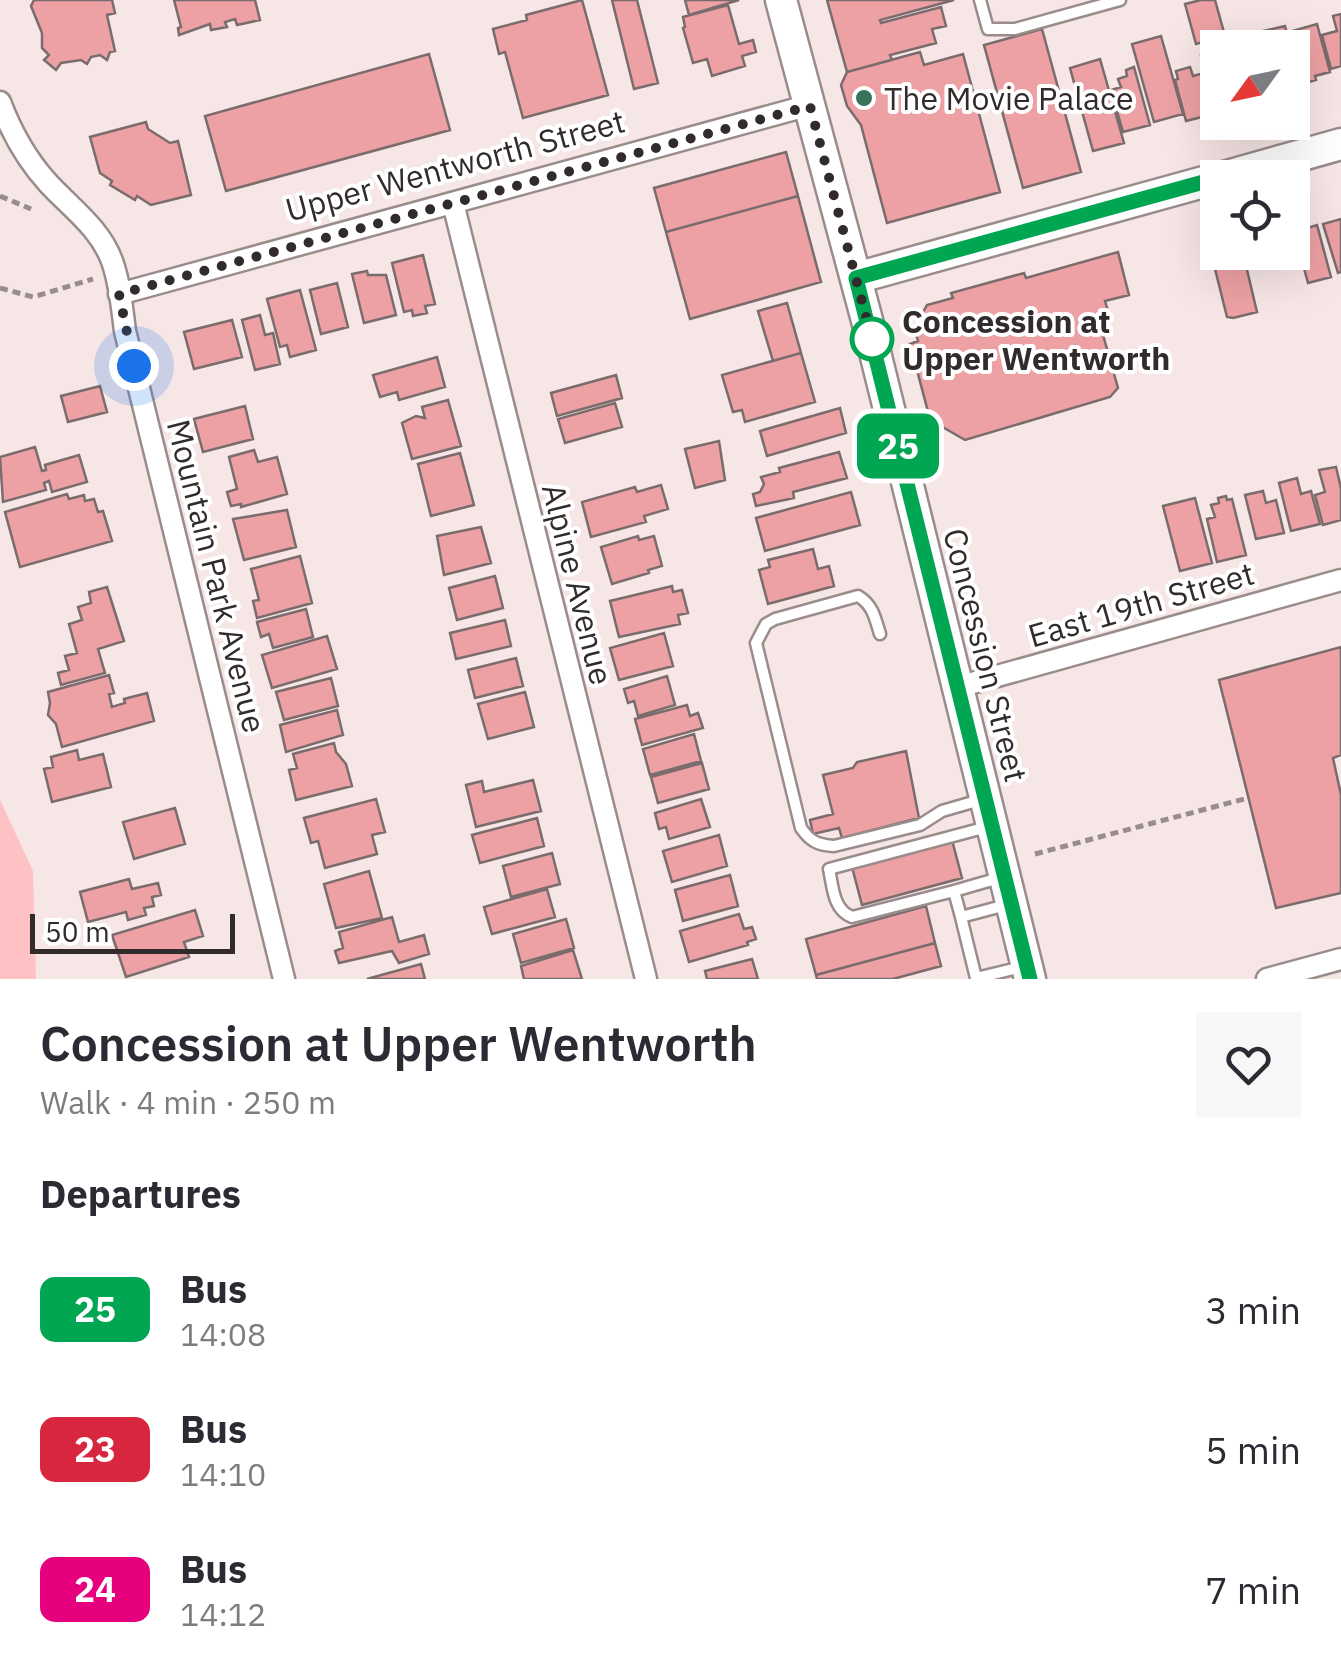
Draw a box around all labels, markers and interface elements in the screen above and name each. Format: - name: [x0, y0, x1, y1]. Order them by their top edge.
- north arrow: [1200, 30, 1310, 140]
- map controls: [1200, 30, 1310, 270]
- place label: The Movie Palace: [884, 77, 1134, 119]
- marker: The Movie Palace: [853, 87, 875, 109]
- street label: Upper Wentworth Street: [281, 99, 629, 231]
- button: locate: [1200, 160, 1310, 270]
- place label: Concession at Upper Wentworth: [902, 300, 1170, 379]
- marker: Concession at Upper Wentworth: [851, 318, 893, 360]
- your location: [109, 341, 159, 391]
- line badge: 25: [853, 414, 943, 478]
- street label: Mountain Park Avenue: [158, 415, 276, 737]
- text: 25: [877, 423, 919, 469]
- street label: Alpine Avenue: [533, 479, 623, 689]
- street label: Concession Street: [934, 524, 1038, 786]
- street label: East 19th Street: [1023, 552, 1259, 656]
- scale bar: [30, 909, 235, 954]
- text: 50 m: [45, 913, 110, 950]
- text: Concession at Upper Wentworth: [40, 1012, 757, 1074]
- button: heart: [1196, 1012, 1301, 1117]
- text: Walk · 4 min · 250 m: [40, 1081, 336, 1123]
- text: Departures: [40, 1169, 241, 1218]
- text: Bus: [180, 1264, 247, 1313]
- text: 3 min: [1205, 1285, 1301, 1334]
- text: 25: [74, 1286, 116, 1332]
- text: 14:08: [180, 1313, 266, 1355]
- text: Bus: [180, 1404, 247, 1453]
- text: 5 min: [1205, 1425, 1301, 1474]
- text: 23: [74, 1426, 116, 1472]
- text: 14:10: [180, 1453, 266, 1495]
- text: Bus: [180, 1544, 247, 1593]
- text: 7 min: [1205, 1565, 1301, 1614]
- text: 24: [74, 1566, 116, 1612]
- text: 14:12: [180, 1593, 266, 1635]

